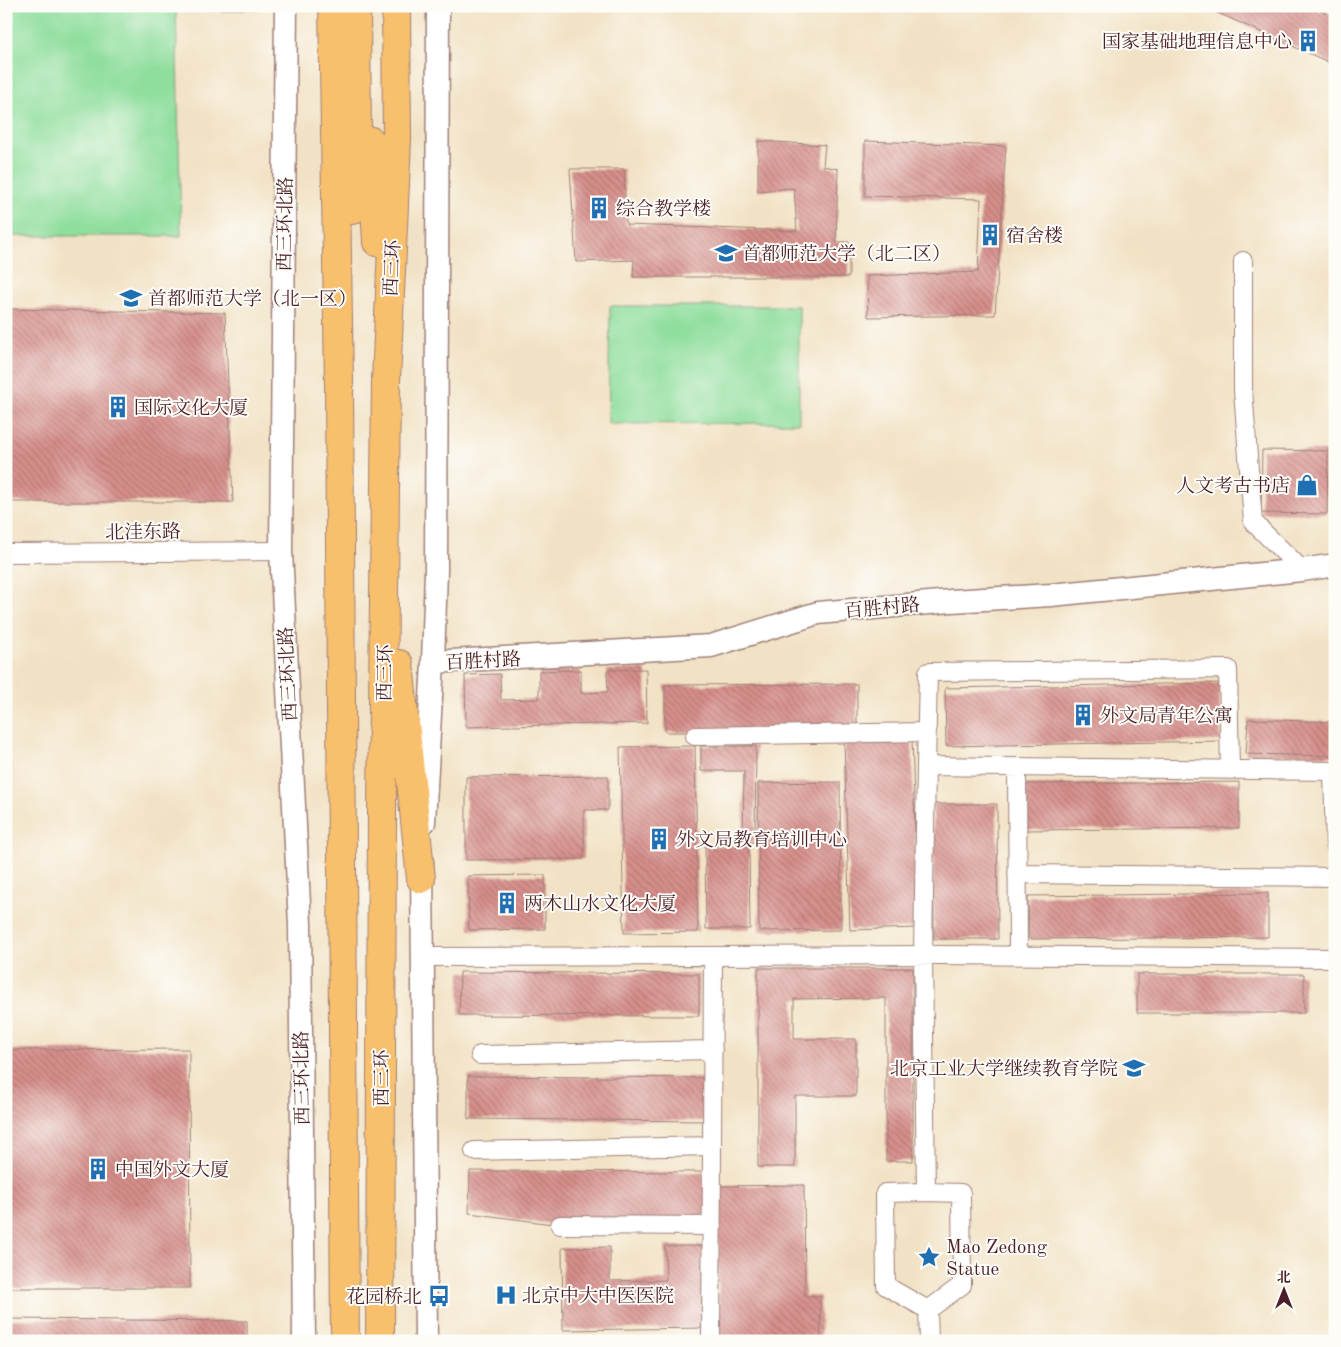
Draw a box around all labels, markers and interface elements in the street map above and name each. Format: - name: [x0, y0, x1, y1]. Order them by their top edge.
- building icon: 国家基础地理信息中心: [1295, 28, 1321, 54]
- place label: 国家基础地理信息中心: [1102, 31, 1292, 53]
- street label: 西三环北路: [274, 176, 297, 272]
- building icon: 综合教学楼: [586, 195, 612, 221]
- place label: 综合教学楼: [616, 198, 711, 220]
- building icon: 宿舍楼: [977, 222, 1003, 248]
- place label: 宿舍楼: [1006, 225, 1063, 247]
- street label: 西三环: [381, 239, 404, 297]
- school or university icon: 首都师范大学（北二区）: [713, 240, 739, 266]
- place label: 首都师范大学（北二区）: [742, 243, 951, 265]
- school or university icon: 首都师范大学（北一区）: [118, 285, 144, 311]
- place label: 首都师范大学（北一区）: [148, 288, 357, 310]
- building icon: 国际文化大厦: [105, 394, 131, 420]
- place label: 国际文化大厦: [134, 397, 248, 419]
- shop icon: 人文考古书店: [1294, 472, 1320, 498]
- place label: 人文考古书店: [1176, 476, 1290, 497]
- street label: 北洼东路: [105, 521, 181, 544]
- street label: 百胜村路: [843, 595, 921, 622]
- street label: 西三环北路: [276, 626, 301, 722]
- street label: 西三环: [375, 644, 396, 702]
- street label: 百胜村路: [445, 649, 522, 674]
- building icon: 外文局青年公寓: [1070, 702, 1096, 728]
- place label: 外文局青年公寓: [1100, 705, 1233, 727]
- building icon: 外文局教育培训中心: [646, 826, 672, 852]
- place label: 外文局教育培训中心: [676, 829, 847, 851]
- building icon: 两木山水文化大厦: [494, 890, 520, 916]
- place label: 两木山水文化大厦: [524, 893, 676, 915]
- street label: 西三环北路: [291, 1030, 314, 1126]
- street label: 西三环: [372, 1049, 393, 1107]
- school or university icon: 北京工业大学继续教育学院: [1121, 1055, 1147, 1081]
- place label: 北京工业大学继续教育学院: [890, 1058, 1118, 1080]
- building icon: 中国外文大厦: [85, 1156, 111, 1182]
- place label: 中国外文大厦: [115, 1159, 229, 1181]
- place label: Mao Zedong Statue: [946, 1239, 1048, 1280]
- place icon: Mao Zedong Statue: [916, 1244, 942, 1270]
- north arrow: [1258, 1264, 1308, 1314]
- text: 北: [1277, 1270, 1291, 1285]
- hospital icon: 北京中大中医医院: [493, 1282, 519, 1308]
- bus stop icon: 花园桥北: [426, 1283, 452, 1309]
- place label: 北京中大中医医院: [522, 1285, 674, 1307]
- place label: 花园桥北: [346, 1286, 422, 1308]

